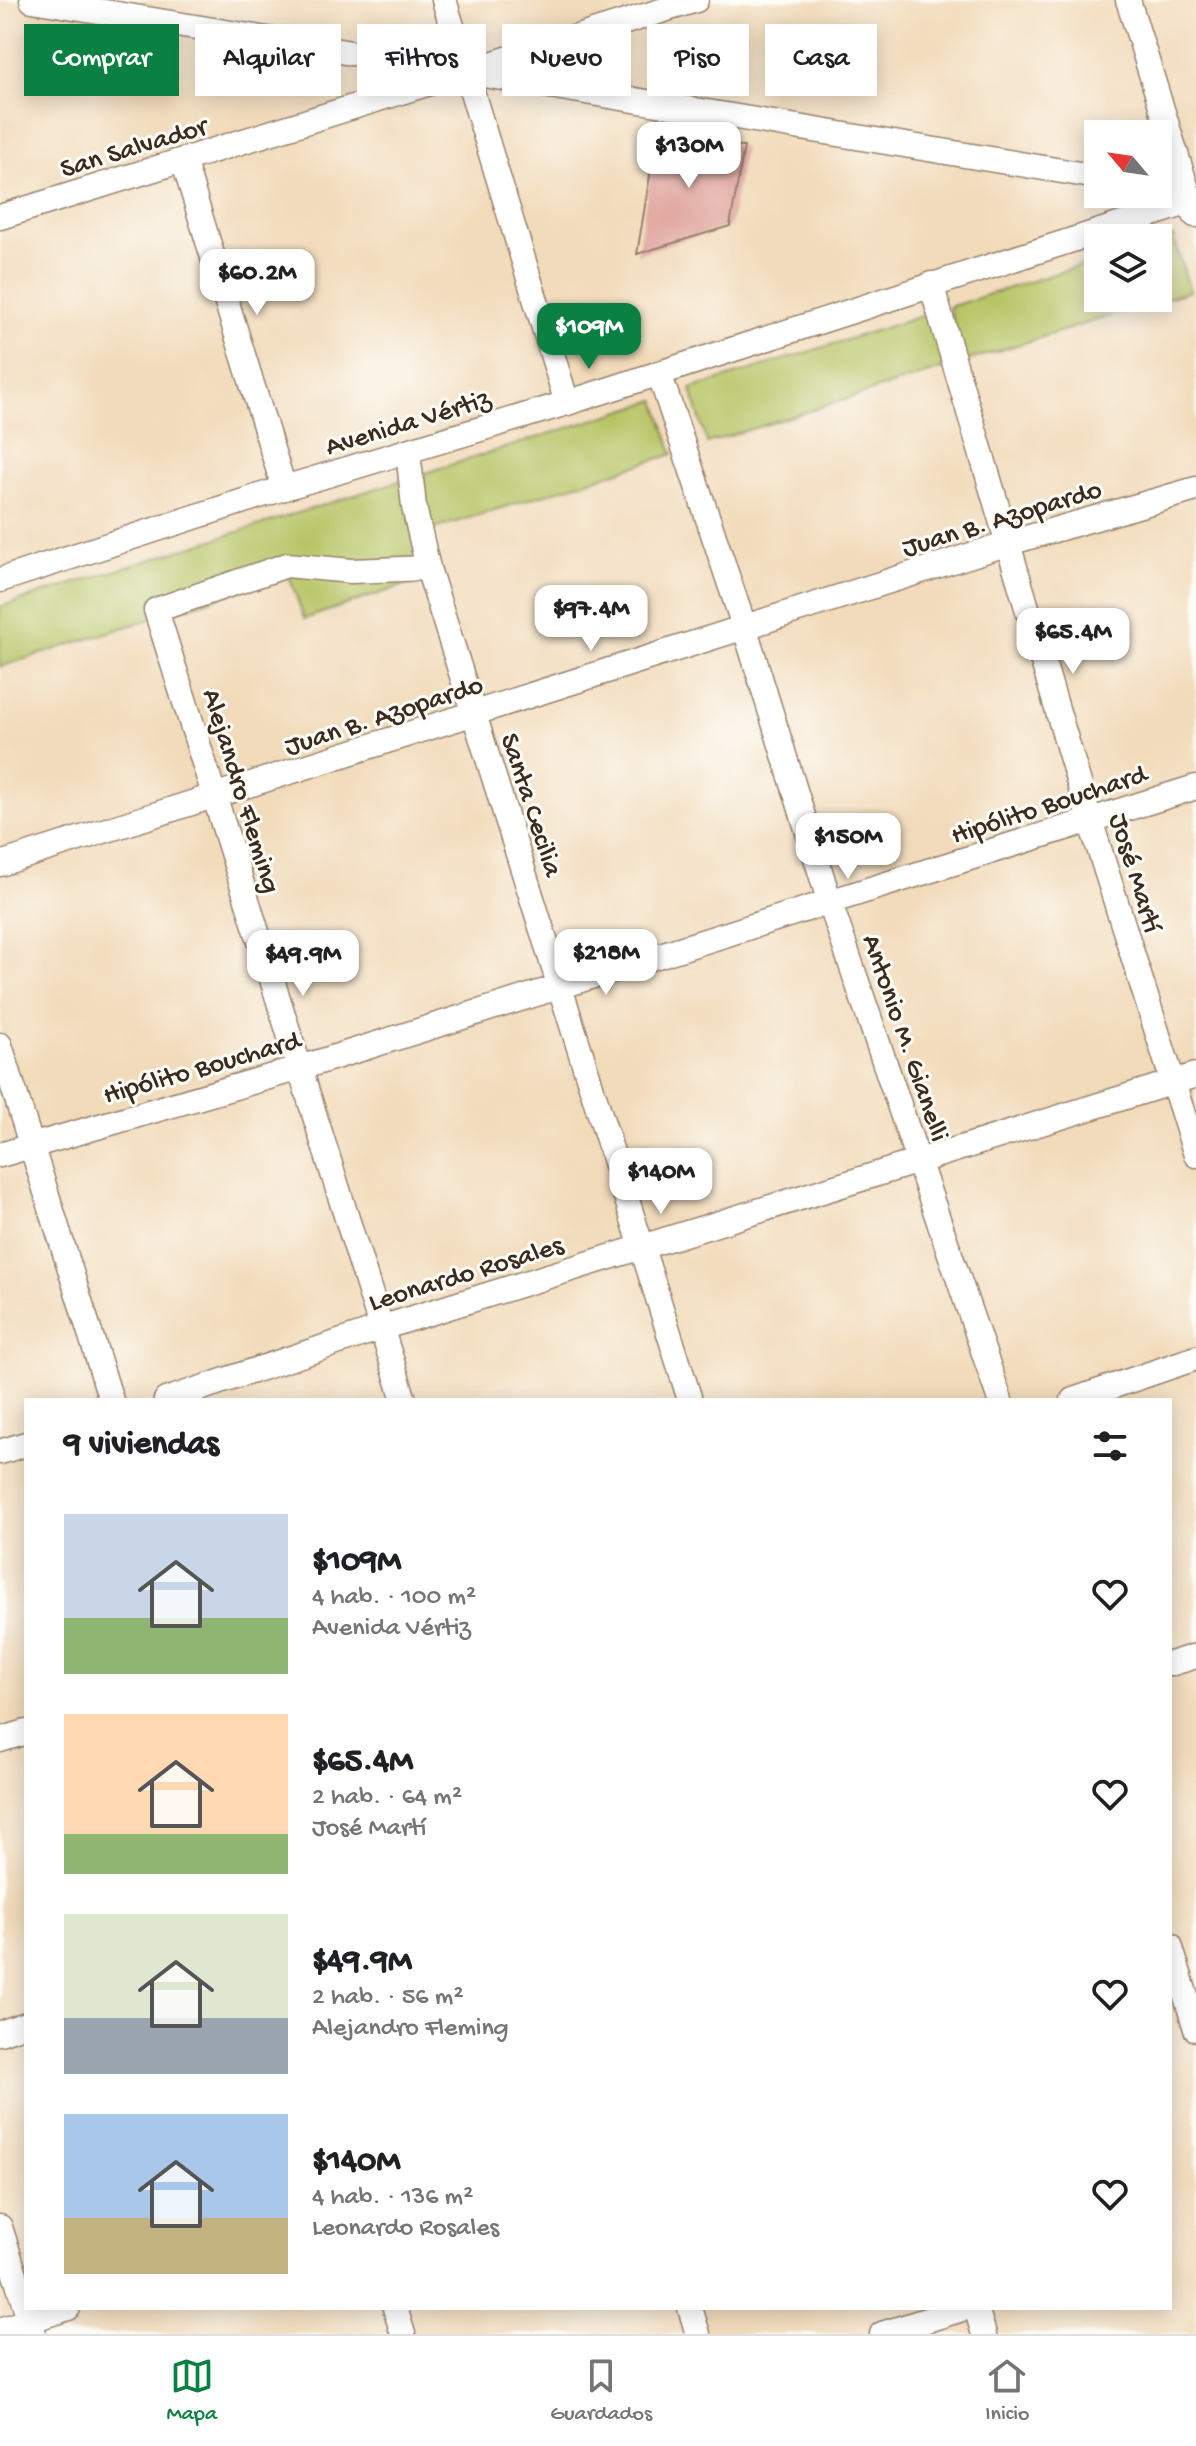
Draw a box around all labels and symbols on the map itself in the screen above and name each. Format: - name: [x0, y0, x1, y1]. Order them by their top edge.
- street label: San Salvador: [57, 111, 214, 187]
- north arrow: [1084, 120, 1172, 208]
- pin: $130M: [633, 122, 745, 190]
- pin: $60.2M: [192, 249, 322, 317]
- pin: $109M: [533, 303, 645, 371]
- street label: Avenida Vértiz: [322, 383, 497, 465]
- street label: Juan B. Azopardo: [899, 474, 1106, 566]
- pin: $97.4M: [526, 585, 656, 653]
- pin: $65.4M: [1008, 608, 1138, 676]
- street label: Juan B. Azopardo: [281, 670, 488, 765]
- street label: Alejandro Fleming: [193, 685, 286, 897]
- street label: Santa Cecilia: [491, 730, 569, 882]
- street label: Hipólito Bouchard: [947, 758, 1154, 853]
- street label: José Martí: [1100, 810, 1168, 938]
- pin: $150M: [792, 813, 904, 881]
- pin: $218M: [550, 929, 662, 997]
- pin: $49.9M: [238, 930, 368, 998]
- street label: Antonio M. Gianelli: [853, 931, 955, 1146]
- street label: Hipólito Bouchard: [100, 1025, 307, 1113]
- pin: $140M: [605, 1148, 717, 1216]
- street label: Leonardo Rosales: [365, 1230, 568, 1321]

